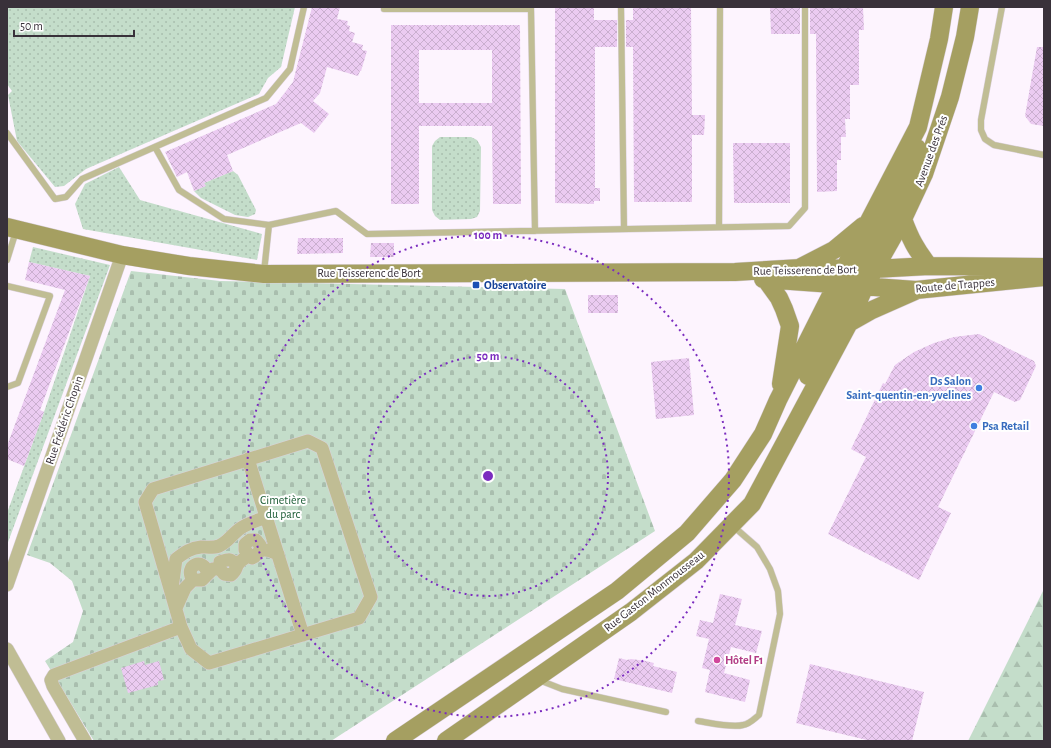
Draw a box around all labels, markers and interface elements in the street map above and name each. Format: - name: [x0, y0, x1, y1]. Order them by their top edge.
- scale bar: [14, 12, 134, 38]
- text: 50 m: [20, 20, 43, 32]
- street label: Avenue des Prés: [913, 114, 949, 188]
- text: 100 m: [474, 229, 502, 241]
- street label: Rue Teisserenc de Bort: [753, 263, 857, 277]
- street label: Rue Teisserenc de Bort: [317, 267, 421, 279]
- street label: Route de Trappes: [915, 276, 995, 294]
- place label: Observatoire: [484, 279, 547, 291]
- marker: Observatoire: [471, 280, 481, 290]
- text: 50 m: [477, 350, 500, 362]
- street label: Rue Frédéric Chopin: [43, 374, 85, 466]
- place label: Ds Salon Saint-quentin-en-yvelines: [846, 375, 971, 402]
- marker: Ds Salon Saint-quentin-en-yvelines: [974, 383, 984, 393]
- place label: Psa Retail: [982, 420, 1029, 432]
- marker: Psa Retail: [969, 421, 979, 431]
- centre of rings: [481, 469, 495, 483]
- park label: Cimetière du parc: [260, 494, 306, 520]
- street label: Rue Gaston Monmousseau: [602, 548, 706, 634]
- place label: Hôtel F1: [725, 654, 763, 666]
- marker: Hôtel F1: [712, 655, 722, 665]

